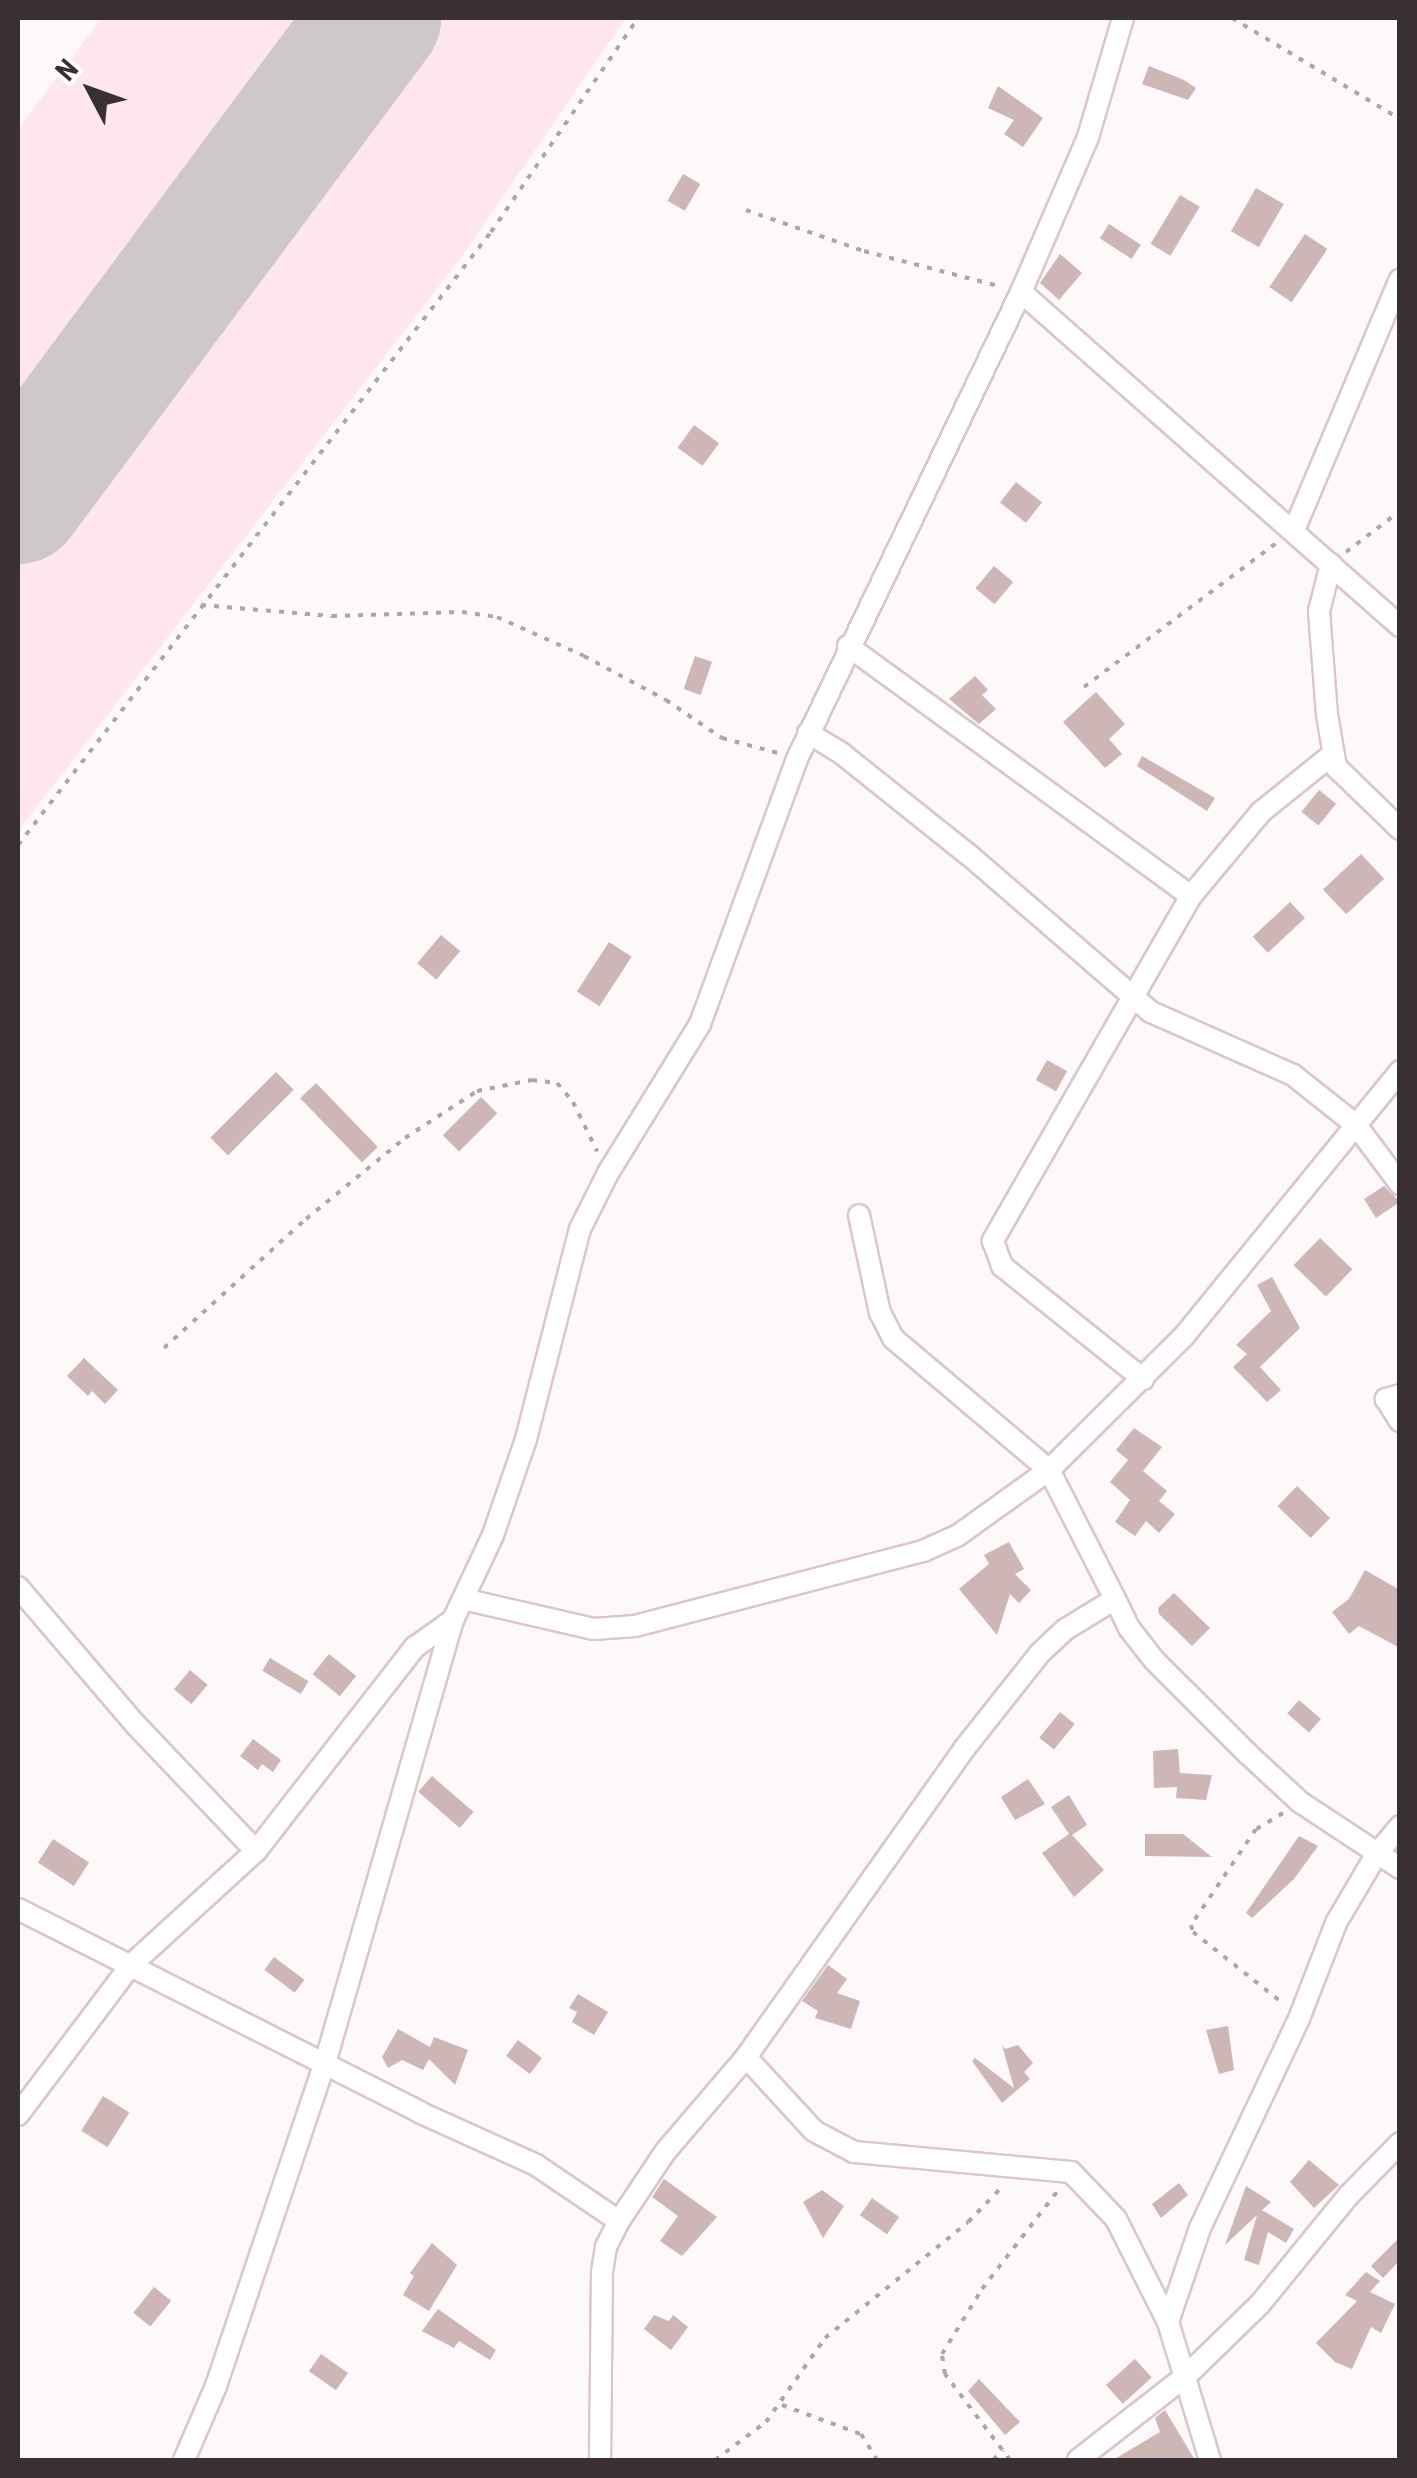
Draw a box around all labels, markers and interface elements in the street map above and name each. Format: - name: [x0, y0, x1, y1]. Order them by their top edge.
- north arrow: [40, 40, 140, 140]
- text: N: [49, 53, 85, 87]

